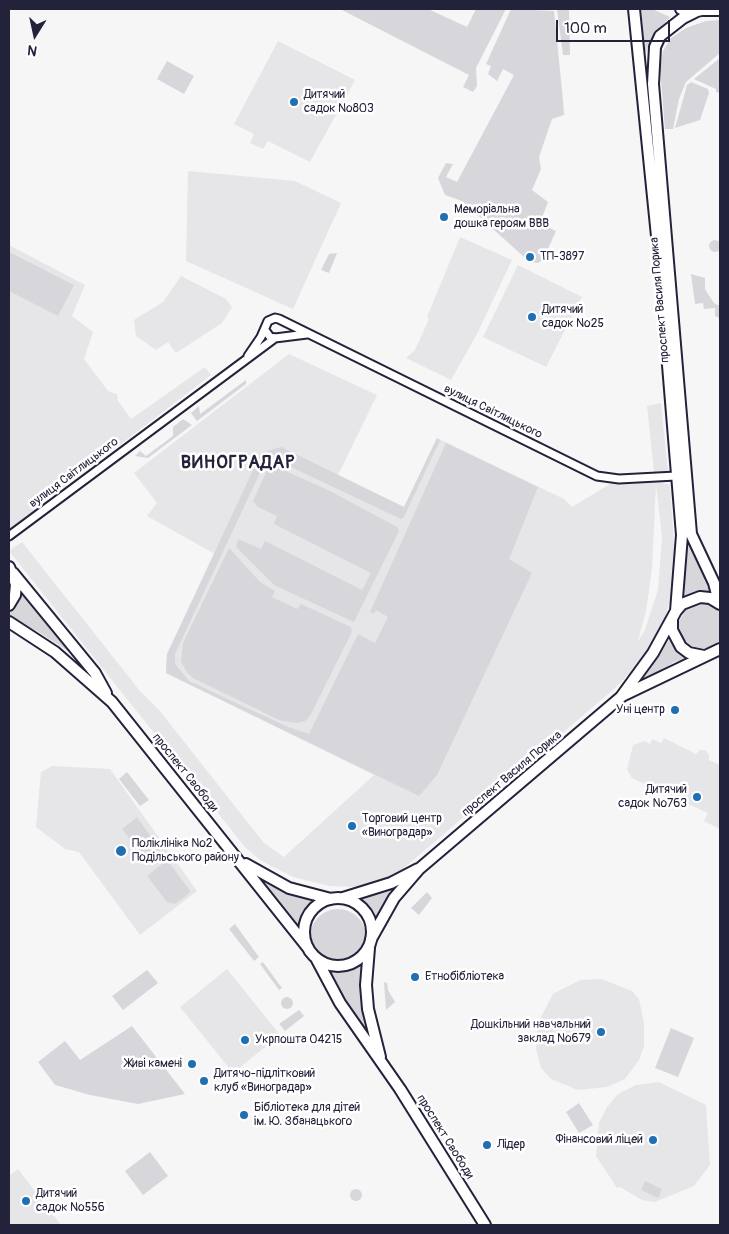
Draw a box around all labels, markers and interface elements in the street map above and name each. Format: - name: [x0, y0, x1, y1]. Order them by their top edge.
- north arrow: [10, 10, 60, 60]
- scale bar: [559, 10, 673, 42]
- text: 100 m: [564, 19, 607, 38]
- text: N: [26, 41, 38, 59]
- place label: Дитячий садок №803: [304, 88, 374, 116]
- marker: Дитячий садок №803: [288, 96, 300, 108]
- place label: Меморіальна дошка героям ВВВ: [454, 203, 549, 231]
- marker: Меморіальна дошка героям ВВВ: [438, 211, 450, 223]
- street label: проспект Василя Порика: [647, 237, 673, 363]
- place label: ТП-3897: [540, 250, 584, 264]
- marker: ТП-3897: [524, 251, 536, 263]
- place label: Дитячий садок №25: [542, 303, 604, 331]
- marker: Дитячий садок №25: [526, 311, 538, 323]
- street label: вулиця Світлицького: [441, 382, 545, 442]
- street label: вулиця Світлицького: [27, 435, 121, 511]
- district label: ВИНОГРАДАР: [180, 452, 296, 474]
- place label: Уні центр: [616, 703, 665, 717]
- marker: Уні центр: [669, 704, 681, 716]
- street label: проспект Василя Порика: [459, 728, 565, 820]
- street label: проспект Свободи: [149, 731, 221, 815]
- place label: Дитячий садок №763: [618, 783, 687, 811]
- marker: Дитячий садок №763: [691, 791, 703, 803]
- place label: Торговий центр «Виноградар»: [362, 812, 442, 840]
- marker: Торговий центр «Виноградар»: [346, 820, 358, 832]
- place label: Поліклініка №2 Подільського району: [132, 837, 239, 865]
- marker: Поліклініка №2 Подільського району: [114, 844, 128, 858]
- place label: Етнобібліотека: [425, 970, 504, 984]
- marker: Етнобібліотека: [409, 971, 421, 983]
- place label: Дошкільний навчальний заклад №679: [471, 1018, 591, 1046]
- marker: Дошкільний навчальний заклад №679: [595, 1026, 607, 1038]
- place label: Укрпошта 04215: [255, 1033, 342, 1047]
- marker: Укрпошта 04215: [239, 1034, 251, 1046]
- place label: Живі камені: [125, 1057, 182, 1071]
- marker: Живі камені: [186, 1058, 198, 1070]
- place label: Дитячо-підлітковий клуб «Виноградар»: [214, 1067, 315, 1095]
- marker: Дитячо-підлітковий клуб «Виноградар»: [198, 1075, 210, 1087]
- street label: проспект Свободи: [413, 1092, 477, 1182]
- place label: Бібліотека для дітей ім. Ю. Збанацького: [254, 1101, 360, 1129]
- marker: Бібліотека для дітей ім. Ю. Збанацького: [238, 1109, 250, 1121]
- place label: Фінансовий ліцей: [555, 1133, 643, 1147]
- marker: Фінансовий ліцей: [647, 1134, 659, 1146]
- place label: Лідер: [497, 1138, 525, 1152]
- marker: Лідер: [481, 1139, 493, 1151]
- place label: Дитячий садок №556: [36, 1187, 105, 1215]
- marker: Дитячий садок №556: [20, 1195, 32, 1207]

